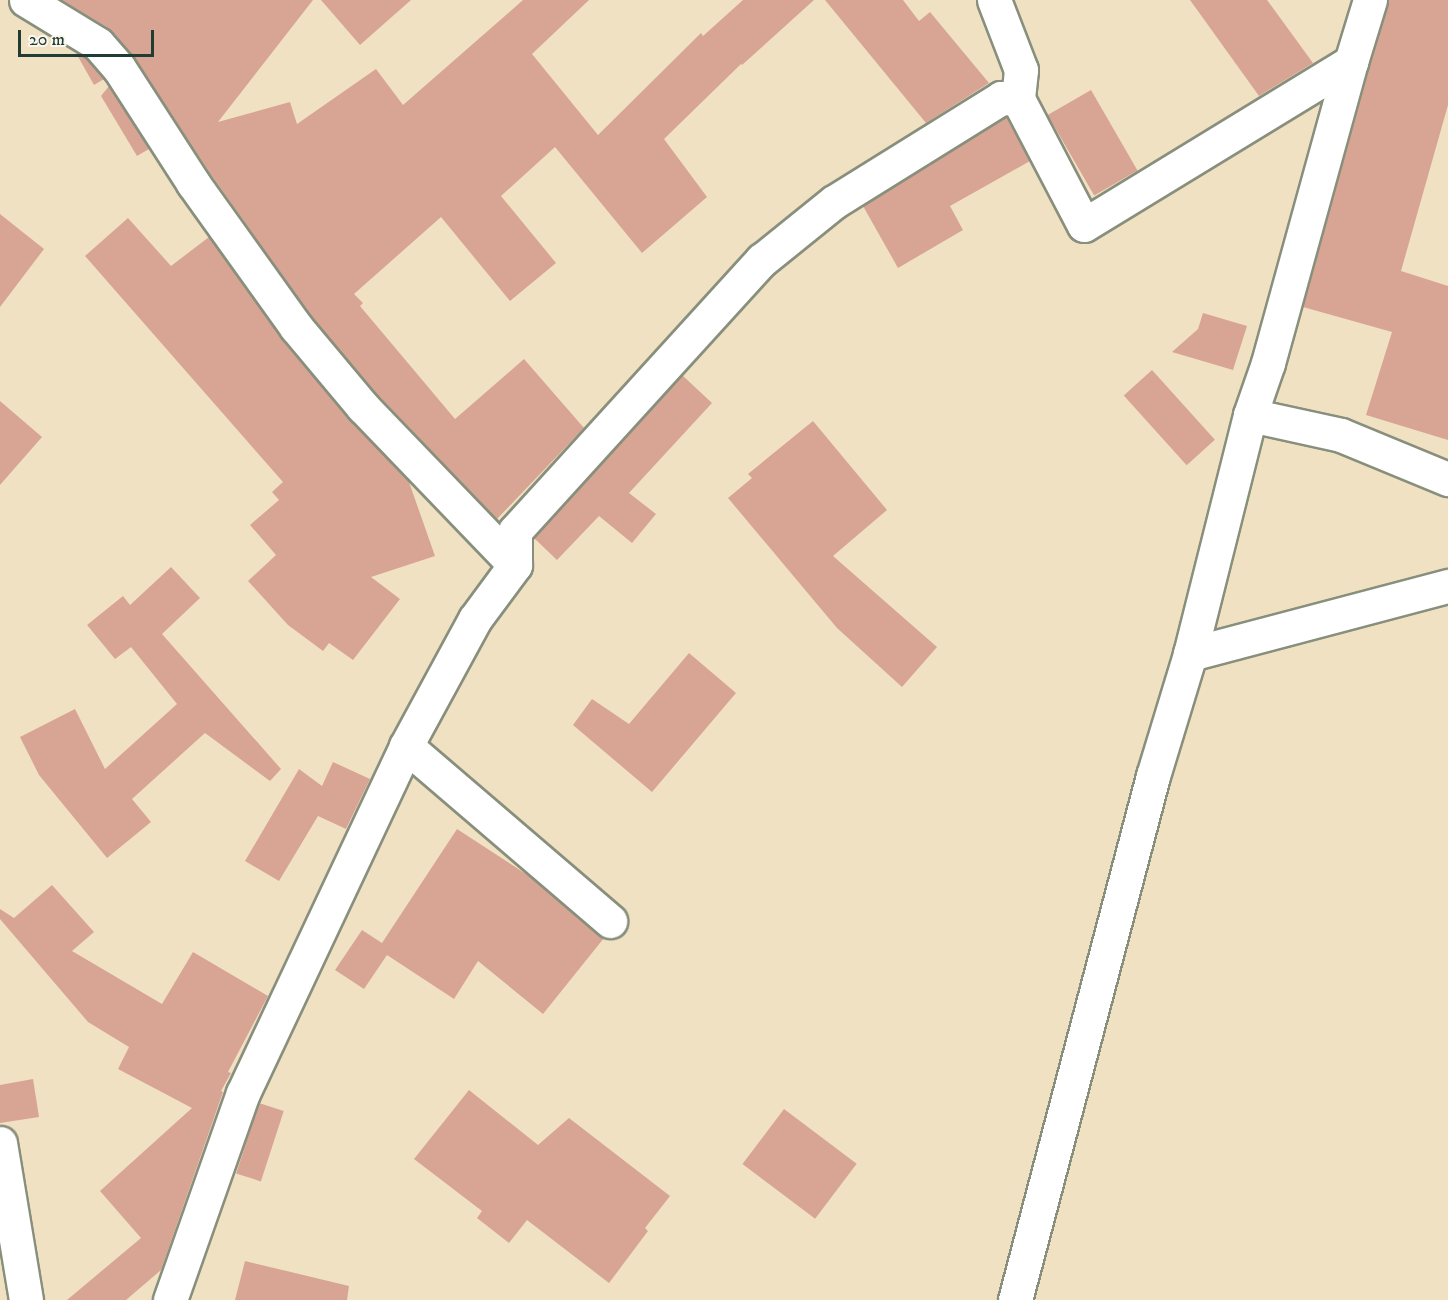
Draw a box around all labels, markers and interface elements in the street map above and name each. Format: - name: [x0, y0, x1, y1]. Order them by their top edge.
- scale bar: [21, 18, 158, 56]
- text: 20 m: [29, 29, 65, 51]

